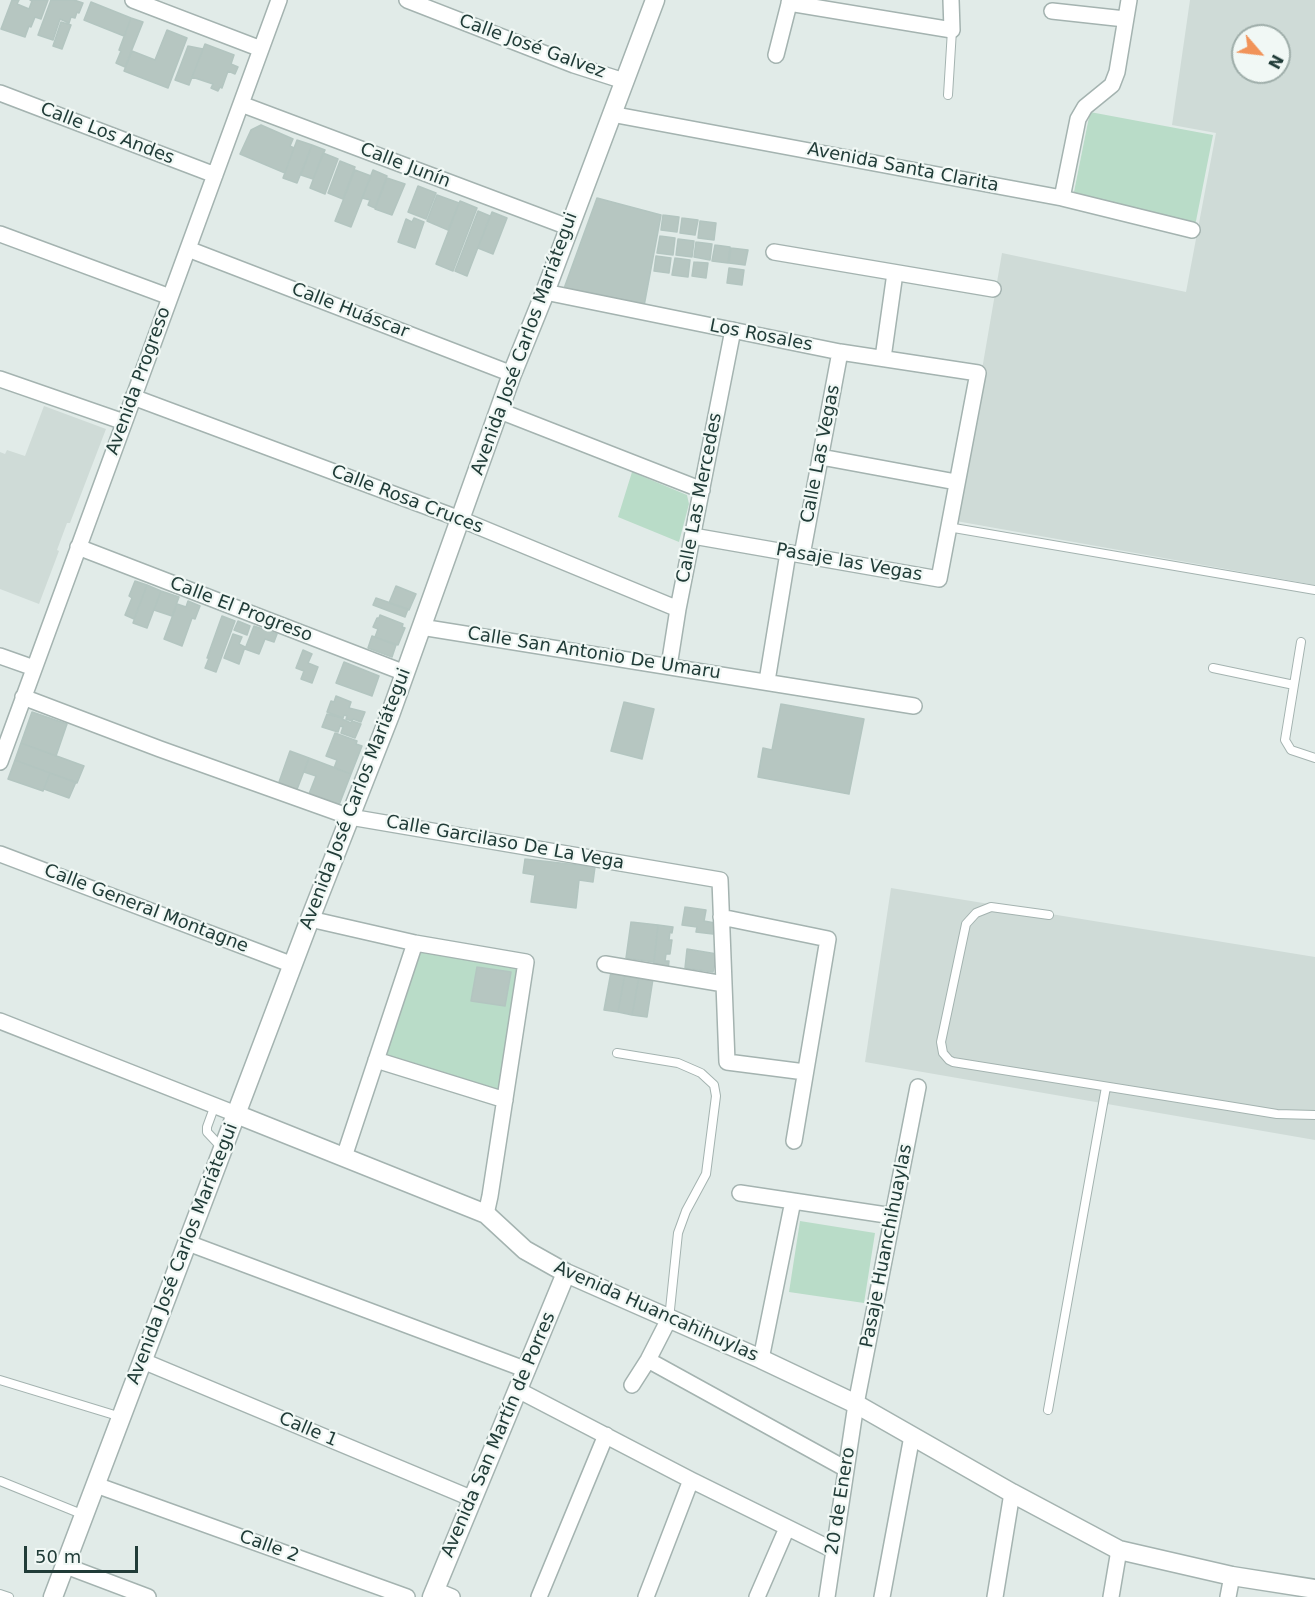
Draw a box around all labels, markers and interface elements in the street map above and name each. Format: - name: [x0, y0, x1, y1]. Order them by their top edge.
- street label: Calle José Galvez: [456, 11, 608, 83]
- north arrow: [1231, 24, 1291, 84]
- text: N: [1264, 51, 1287, 72]
- street label: Calle Los Andes: [37, 99, 177, 169]
- street label: Calle Junín: [357, 139, 453, 193]
- street label: Avenida Santa Clarita: [806, 139, 1000, 197]
- street label: Avenida José Carlos Mariátegui: [467, 210, 583, 478]
- street label: Calle Huáscar: [288, 279, 412, 343]
- street label: Avenida Progreso: [102, 304, 176, 458]
- street label: Los Rosales: [708, 315, 814, 357]
- street label: Calle Las Vegas: [797, 383, 845, 525]
- street label: Calle Las Mercedes: [673, 411, 727, 585]
- street label: Calle Rosa Cruces: [328, 461, 486, 539]
- street label: Pasaje las Vegas: [774, 539, 924, 587]
- street label: Calle El Progreso: [167, 573, 315, 647]
- street label: Calle San Antonio De Umaru: [466, 623, 722, 685]
- street label: Avenida José Carlos Mariátegui: [296, 665, 416, 933]
- street label: Calle Garcilaso De La Vega: [384, 811, 626, 875]
- street label: Calle General Montagne: [41, 860, 251, 958]
- street label: Avenida José Carlos Mariátegui: [123, 1120, 243, 1388]
- street label: Pasaje Huanchihuaylas: [857, 1142, 917, 1350]
- street label: Avenida Huancahihuylas: [551, 1257, 761, 1367]
- street label: Avenida San Martín de Porres: [437, 1309, 561, 1561]
- street label: Calle 1: [275, 1408, 341, 1452]
- street label: 20 de Enero: [822, 1446, 860, 1556]
- street label: Calle 2: [236, 1526, 302, 1568]
- scale bar: [27, 1534, 141, 1572]
- text: 50 m: [35, 1546, 81, 1567]

